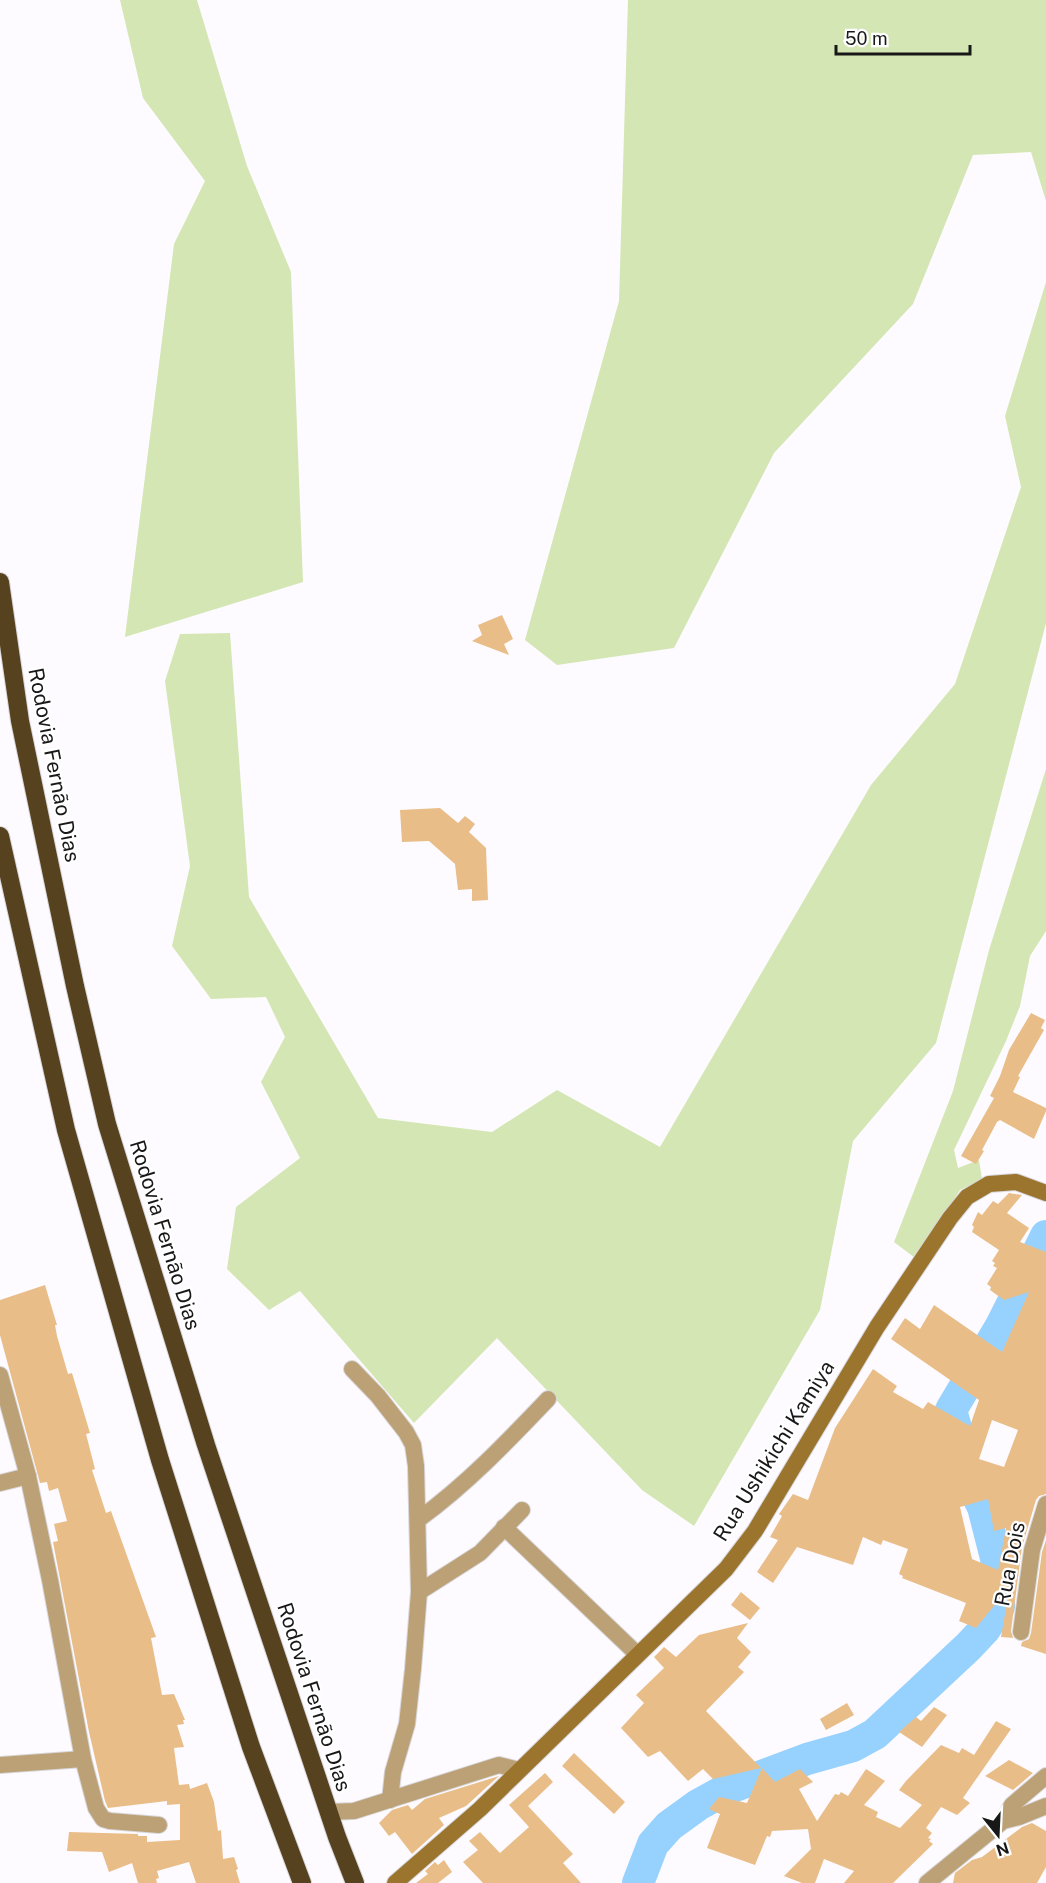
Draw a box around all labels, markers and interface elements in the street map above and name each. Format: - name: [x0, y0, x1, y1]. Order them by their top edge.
- scale bar: [836, 18, 970, 56]
- text: 50 m: [845, 28, 888, 49]
- street label: Rodovia Fernão Dias: [23, 666, 86, 864]
- street label: Rodovia Fernão Dias: [125, 1137, 206, 1333]
- street label: Rua Ushikichi Kamiya: [708, 1356, 839, 1546]
- street label: Rua Dois: [989, 1520, 1030, 1608]
- street label: Rodovia Fernão Dias: [272, 1599, 357, 1794]
- north arrow: [968, 1805, 1028, 1865]
- text: N: [994, 1838, 1011, 1860]

